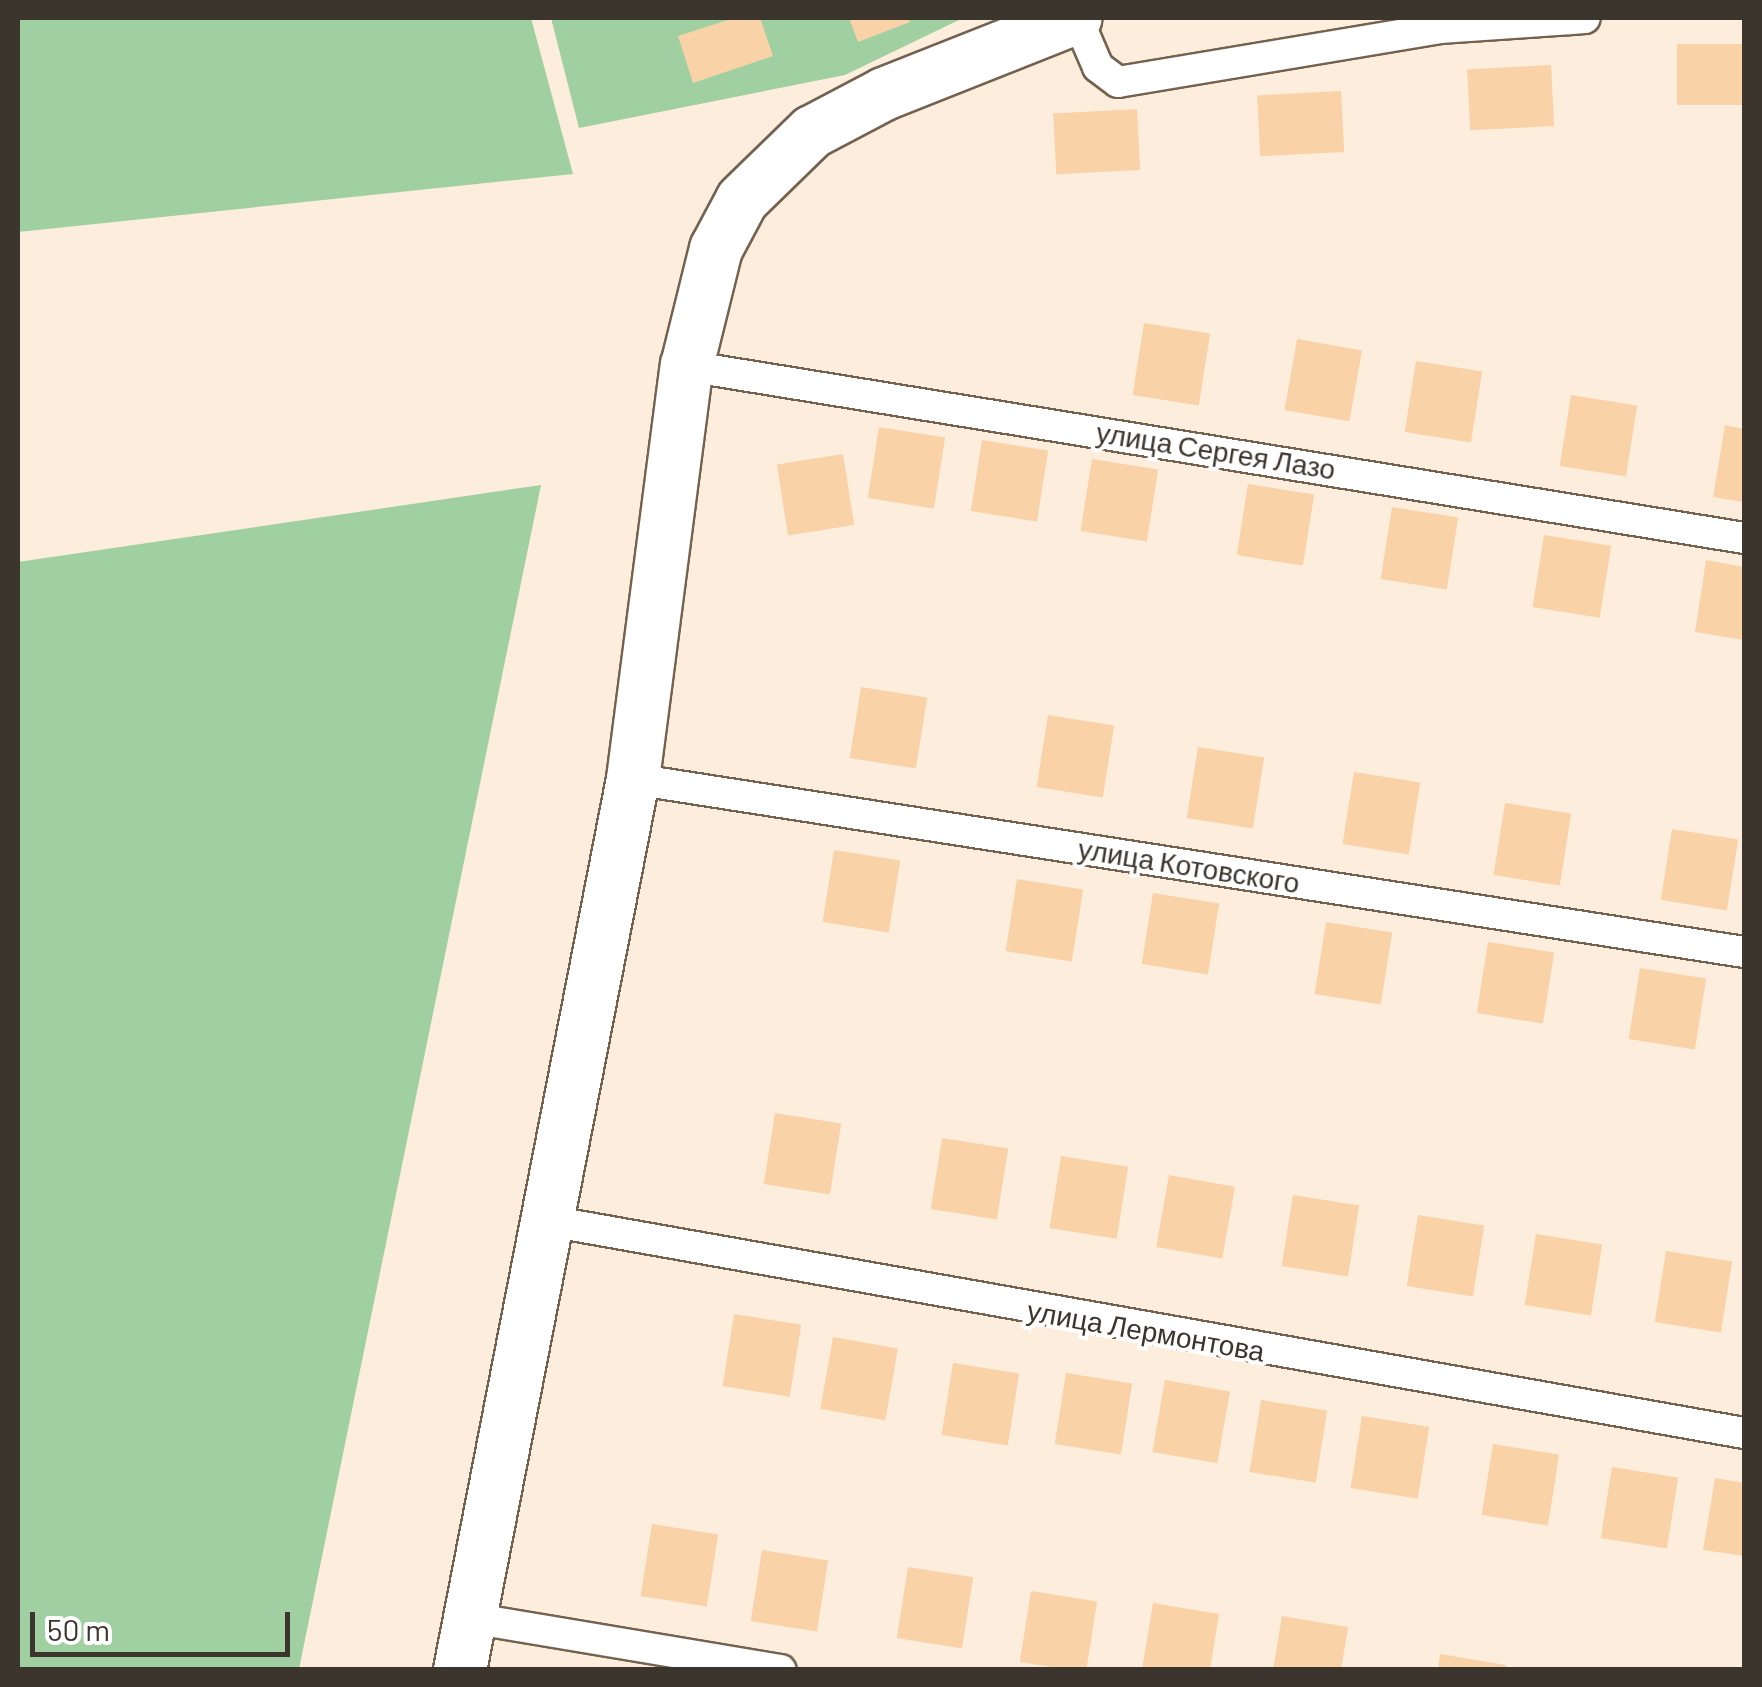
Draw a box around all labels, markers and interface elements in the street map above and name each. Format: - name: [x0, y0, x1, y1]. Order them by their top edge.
- street label: улица Сергея Лазо: [1094, 415, 1338, 485]
- street label: улица Котовского: [1076, 831, 1302, 899]
- street label: улица Лермонтова: [1025, 1293, 1267, 1367]
- scale bar: [35, 1592, 295, 1654]
- text: 50 m: [47, 1611, 110, 1647]

